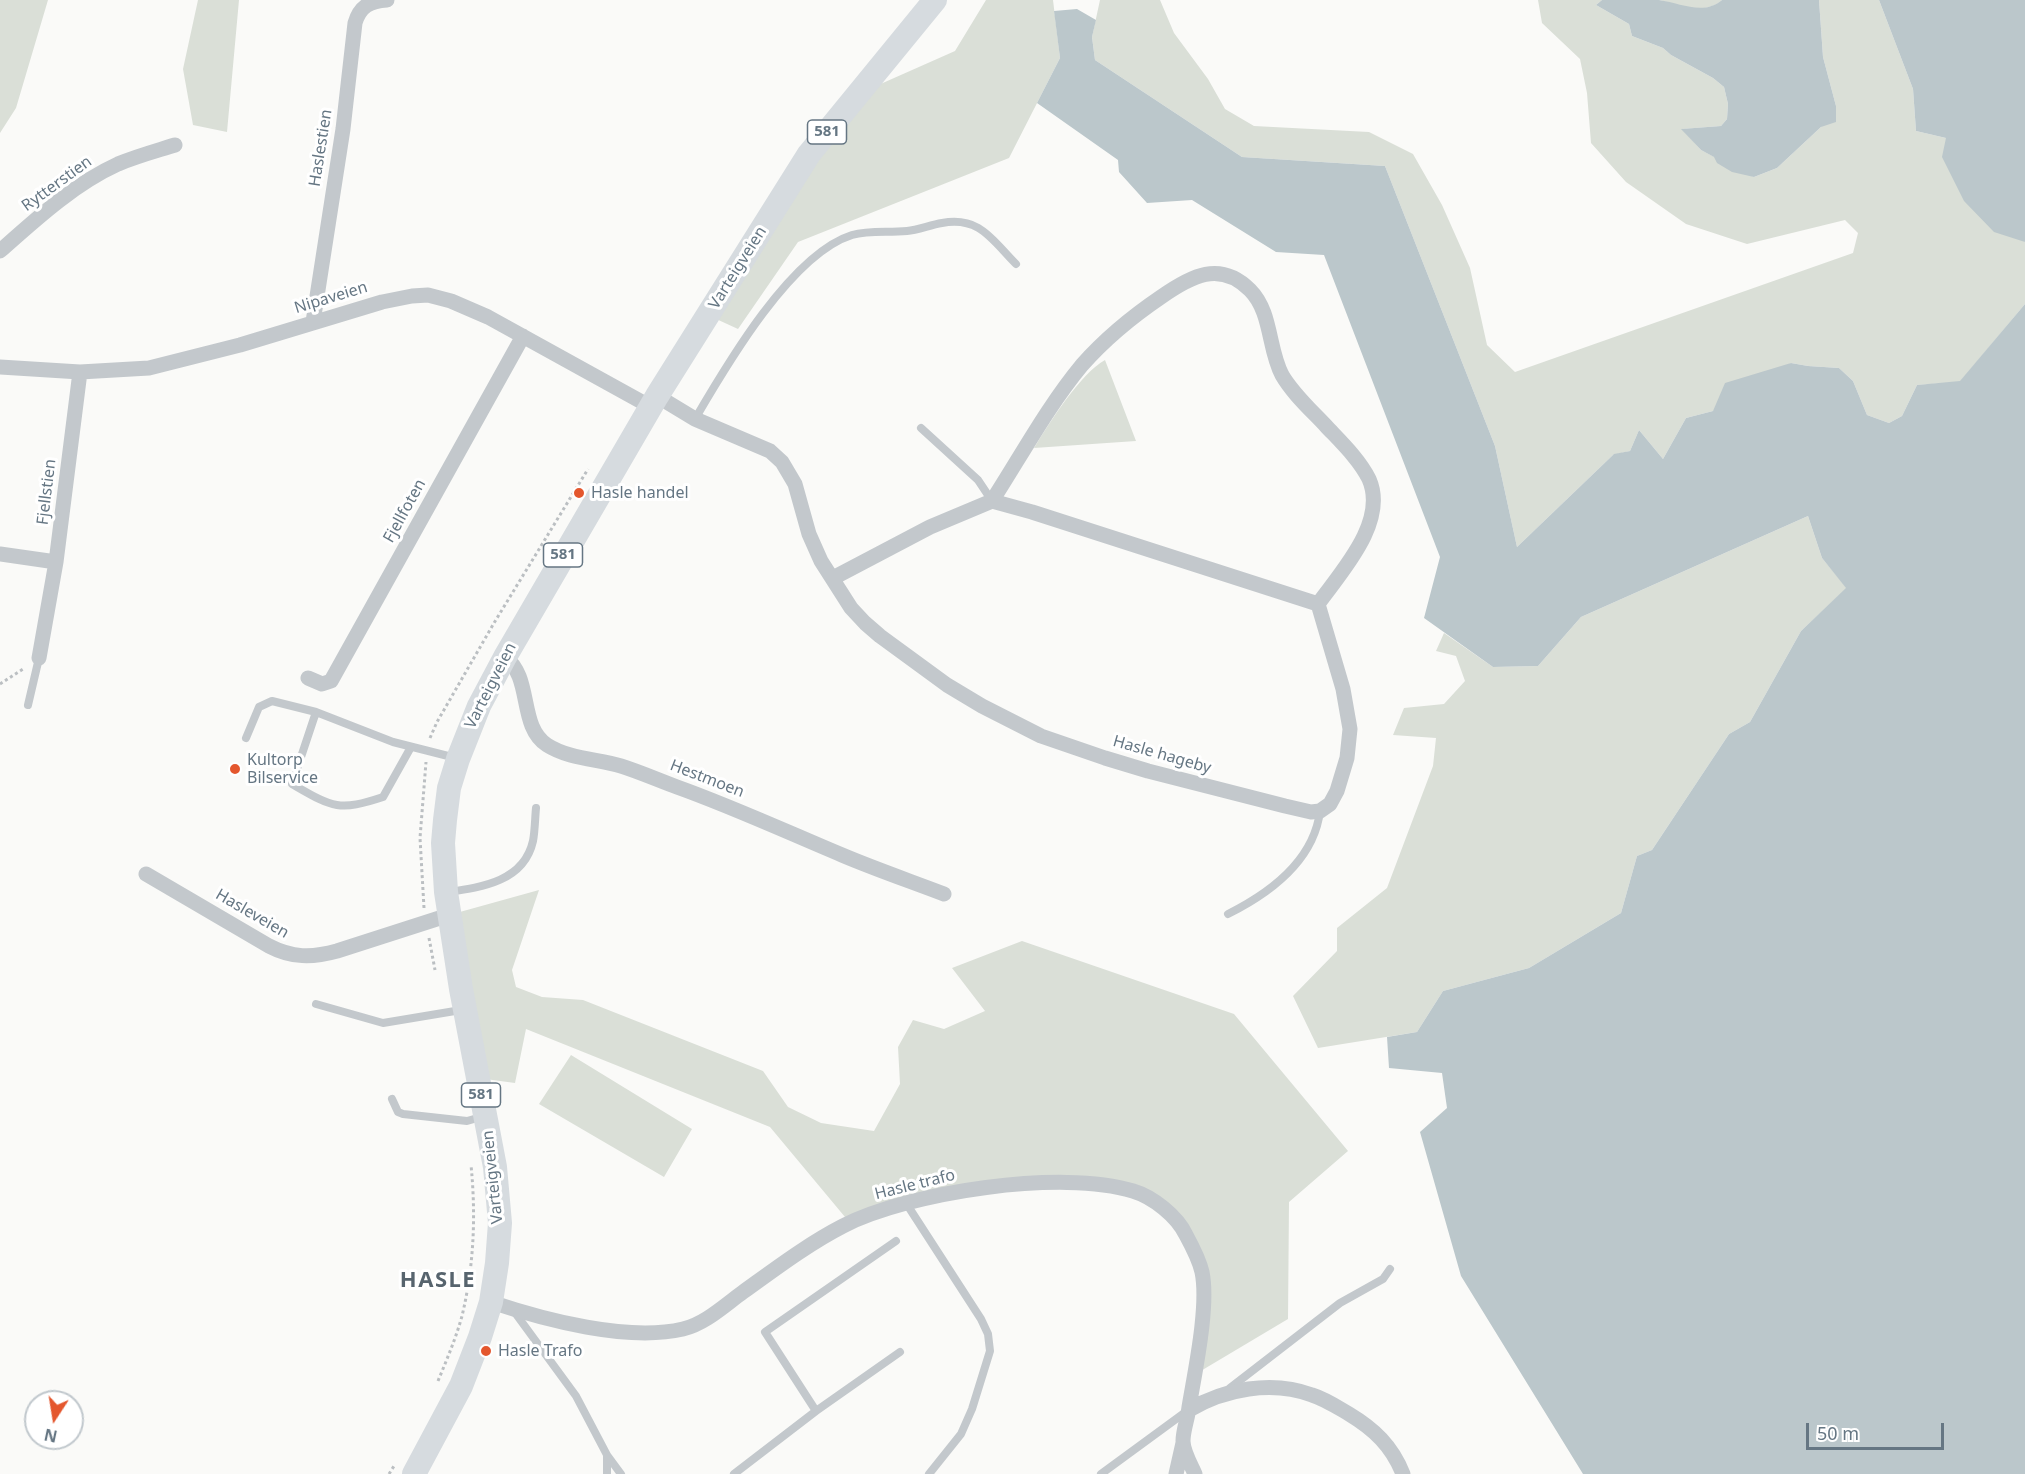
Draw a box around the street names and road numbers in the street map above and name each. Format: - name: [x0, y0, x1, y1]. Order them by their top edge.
- street label: Haslestien: [305, 108, 337, 188]
- road number: 581: [808, 120, 846, 144]
- street label: Rytterstien: [18, 152, 96, 216]
- street label: Varteigveien: [705, 223, 771, 313]
- street label: Nipaveien: [292, 278, 370, 318]
- street label: Fjellstien: [33, 458, 61, 526]
- street label: Fjellfoten: [380, 476, 430, 546]
- road number: 581: [544, 543, 582, 567]
- street label: Varteigveien: [461, 640, 521, 732]
- street label: Hasle hageby: [1111, 732, 1213, 778]
- street label: Hestmoen: [667, 756, 747, 802]
- street label: Hasleveien: [212, 885, 292, 943]
- road number: 581: [462, 1083, 500, 1107]
- street label: Varteigveien: [479, 1129, 507, 1225]
- street label: Hasle trafo: [873, 1166, 957, 1204]

